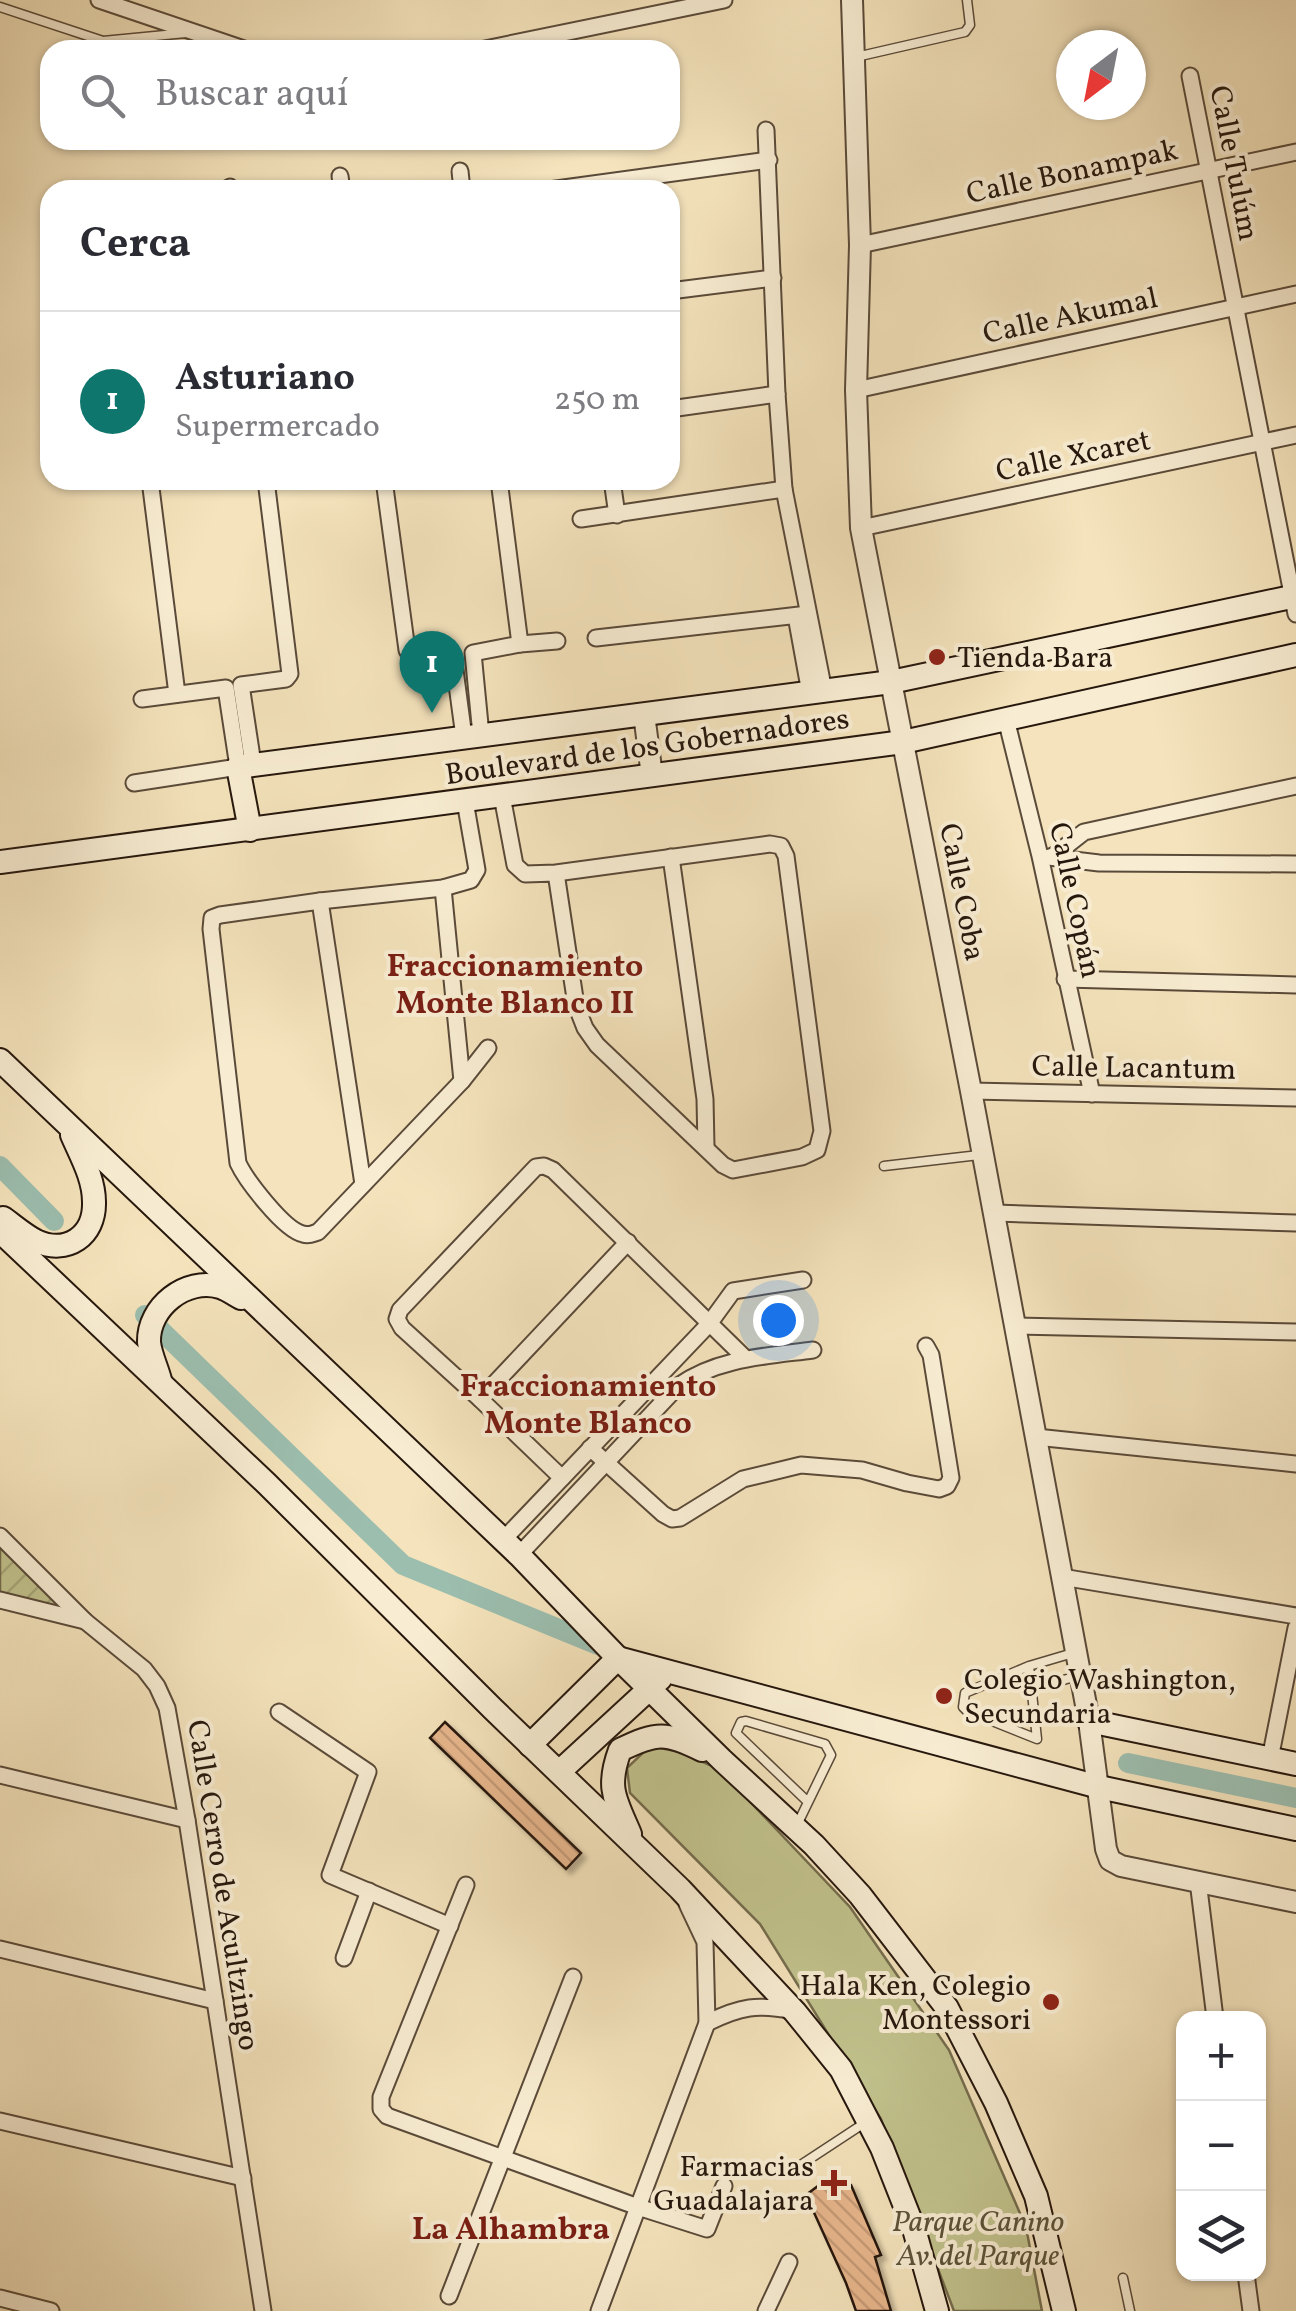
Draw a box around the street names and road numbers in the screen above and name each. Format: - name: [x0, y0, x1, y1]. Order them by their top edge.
- street label: Calle Tulúm: [1197, 82, 1269, 245]
- street label: Calle Bonampak: [963, 130, 1182, 216]
- street label: Calle Akumal: [979, 278, 1162, 356]
- street label: Calle Xcaret: [992, 420, 1155, 494]
- street label: Boulevard de los Gobernadores: [442, 699, 852, 797]
- street label: Calle Copán: [1037, 819, 1111, 982]
- street label: Calle Coba: [927, 820, 995, 965]
- street label: Calle Lacantum: [1031, 1046, 1237, 1092]
- street label: Calle Cerro de Acultzingo: [175, 1717, 269, 2054]

